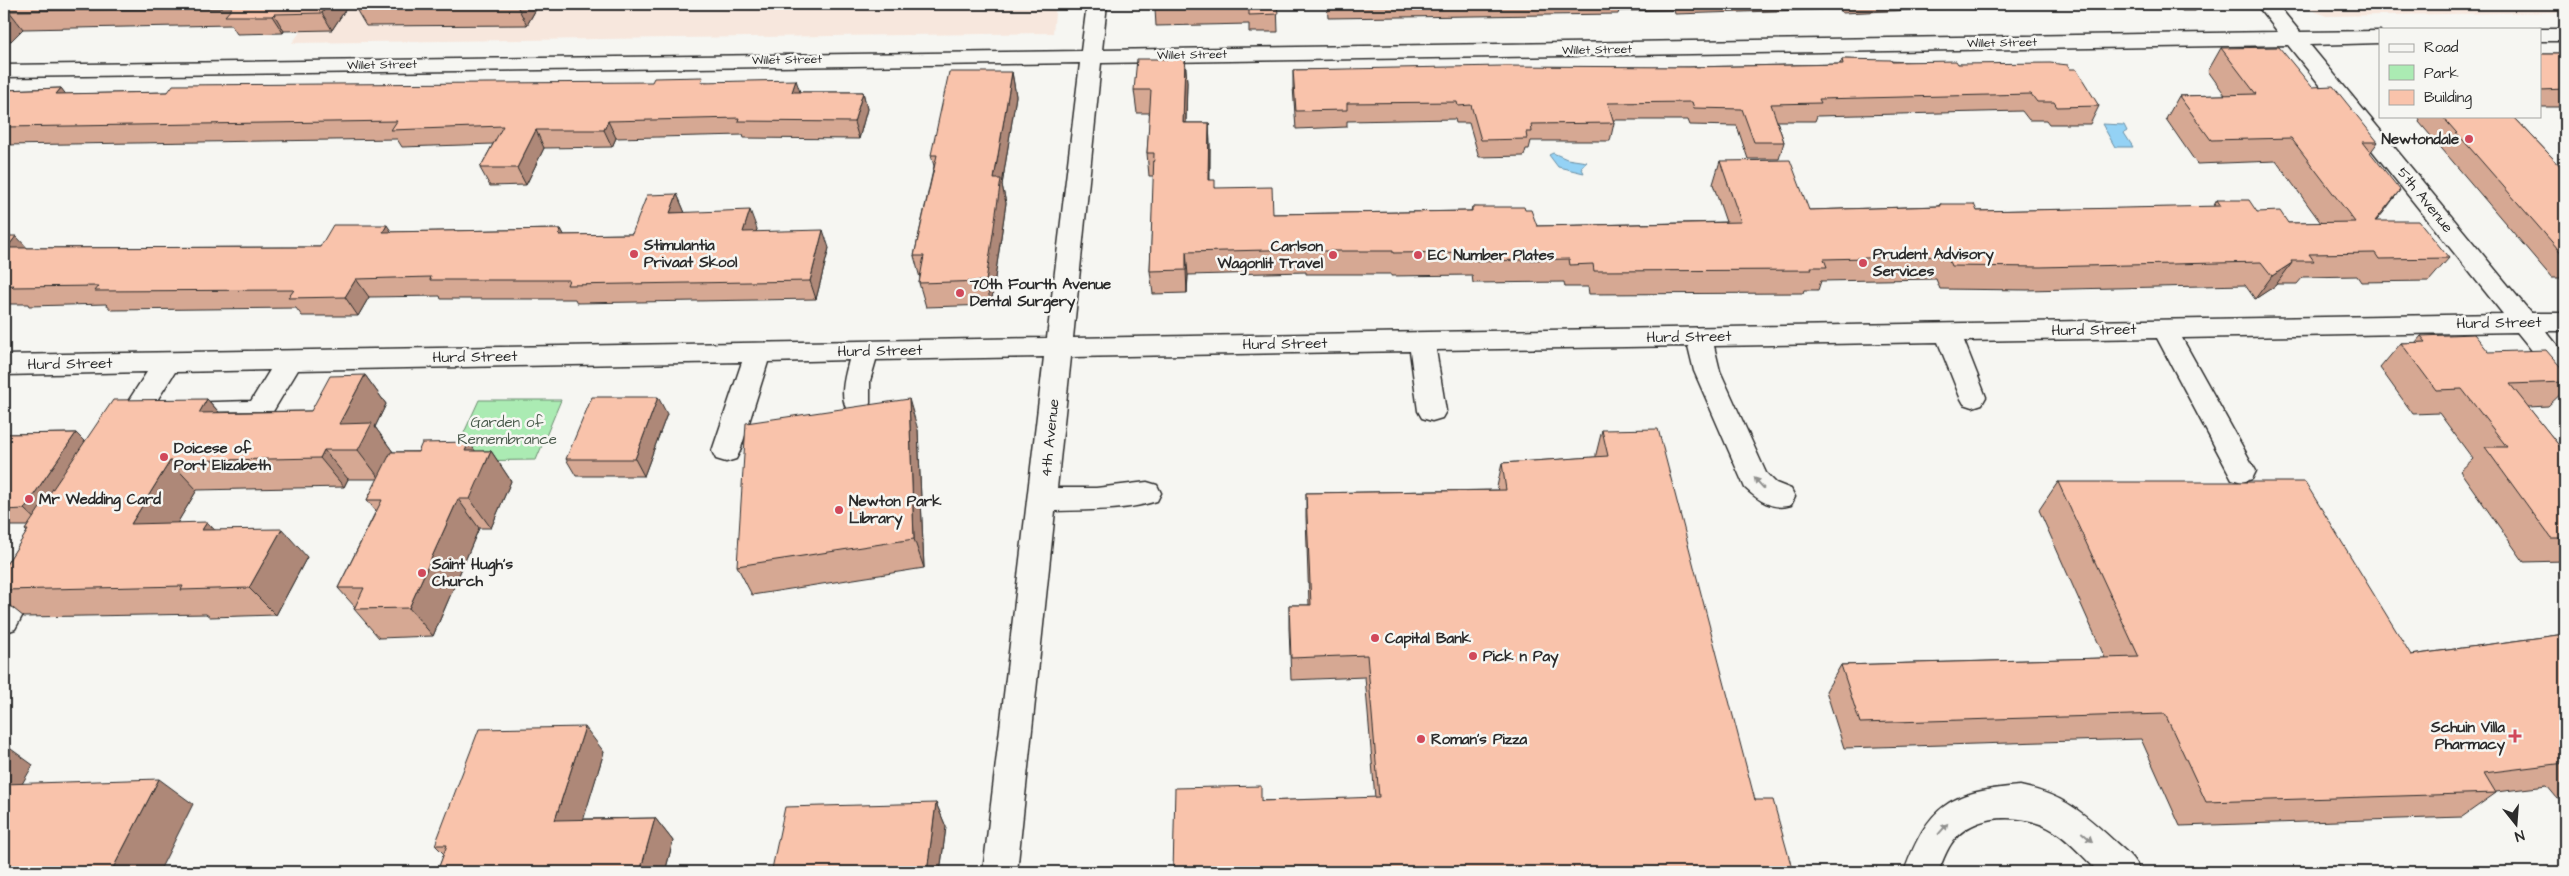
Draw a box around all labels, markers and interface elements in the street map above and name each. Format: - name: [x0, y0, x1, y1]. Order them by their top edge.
- legend: [2379, 28, 2542, 118]
- street label: Willet Street: [1967, 34, 2037, 52]
- text: Road: [2424, 37, 2459, 58]
- street label: Willet Street: [1562, 41, 1632, 59]
- street label: Willet Street: [1157, 46, 1227, 64]
- street label: Willet Street: [752, 51, 822, 69]
- street label: Willet Street: [347, 56, 417, 74]
- text: Park: [2424, 63, 2459, 84]
- text: Building: [2424, 87, 2472, 109]
- place label: Newtondale: [2382, 129, 2459, 150]
- marker: Newtondale: [2463, 133, 2475, 145]
- street label: 5th Avenue: [2392, 163, 2458, 237]
- place label: Stimulantia Privaat Skool: [643, 235, 738, 273]
- place label: Carlson Wagonlit Travel: [1216, 236, 1324, 276]
- place label: Prudent Advisory Services: [1872, 244, 1994, 282]
- place label: EC Number Plates: [1428, 245, 1555, 266]
- marker: Stimulantia Privaat Skool: [628, 248, 640, 260]
- marker: Carlson Wagonlit Travel: [1327, 249, 1339, 261]
- marker: EC Number Plates: [1412, 249, 1424, 261]
- marker: Prudent Advisory Services: [1857, 257, 1869, 269]
- place label: 70th Fourth Avenue Dental Surgery: [969, 274, 1111, 314]
- marker: 70th Fourth Avenue Dental Surgery: [954, 287, 966, 299]
- street label: Hurd Street: [2456, 312, 2542, 334]
- street label: Hurd Street: [2051, 319, 2137, 341]
- street label: Hurd Street: [1646, 326, 1732, 348]
- street label: Hurd Street: [1242, 333, 1328, 355]
- street label: Hurd Street: [837, 340, 923, 362]
- street label: Hurd Street: [432, 346, 518, 368]
- street label: Hurd Street: [27, 353, 113, 375]
- street label: 4th Avenue: [1035, 398, 1065, 478]
- park label: Garden of Remembrance: [457, 412, 557, 450]
- place label: Doicese of Port Elizabeth: [174, 438, 272, 476]
- marker: Doicese of Port Elizabeth: [158, 451, 170, 463]
- one-way arrow: [1753, 477, 1765, 489]
- place label: Mr Wedding Card: [39, 489, 161, 512]
- place label: Newton Park Library: [849, 491, 942, 530]
- marker: Mr Wedding Card: [23, 493, 35, 505]
- marker: Newton Park Library: [833, 504, 845, 516]
- place label: Saint Hugh's Church: [431, 554, 513, 592]
- marker: Saint Hugh's Church: [416, 567, 428, 579]
- place label: Capital Bank: [1385, 628, 1472, 649]
- marker: Capital Bank: [1369, 632, 1381, 644]
- place label: Pick n Pay: [1483, 646, 1559, 668]
- marker: Pick n Pay: [1467, 650, 1479, 662]
- place label: Schuin Villa Pharmacy: [2430, 717, 2506, 756]
- place label: Roman's Pizza: [1431, 729, 1528, 750]
- marker: Schuin Villa Pharmacy: [2509, 730, 2521, 742]
- marker: Roman's Pizza: [1415, 733, 1427, 745]
- north arrow: [2492, 798, 2542, 848]
- one-way arrow: [1937, 824, 1949, 836]
- text: N: [2512, 825, 2527, 846]
- one-way arrow: [2081, 831, 2093, 842]

